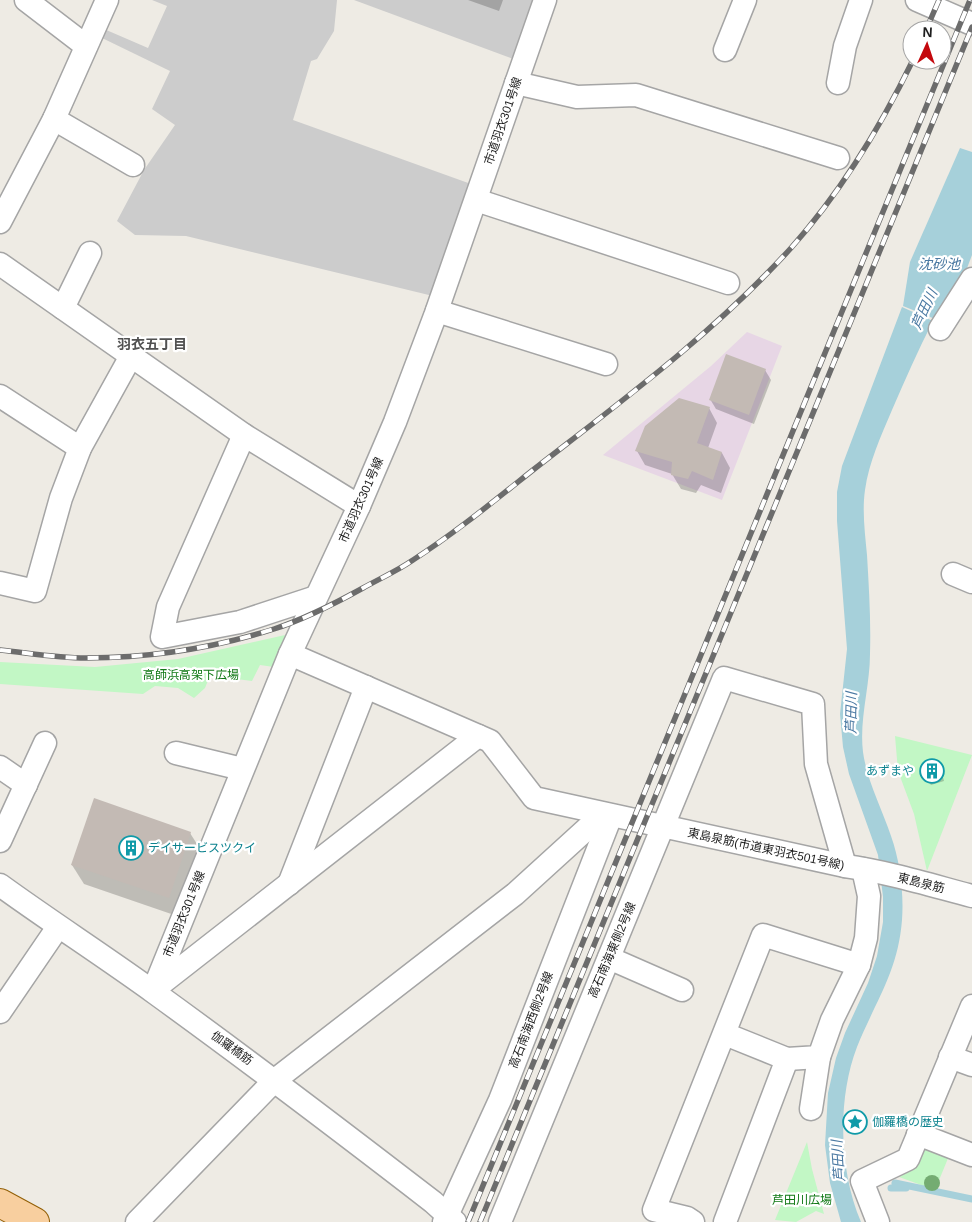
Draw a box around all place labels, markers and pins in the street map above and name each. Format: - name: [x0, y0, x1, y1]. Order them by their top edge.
- building icon: あずまや: [919, 758, 945, 784]
- place label: あずまや: [866, 764, 914, 778]
- building icon: デイサービスツクイ: [118, 835, 144, 861]
- place label: デイサービスツクイ: [148, 841, 256, 855]
- place icon: 伽羅橋の歴史: [842, 1109, 868, 1135]
- place label: 伽羅橋の歴史: [872, 1115, 944, 1129]

